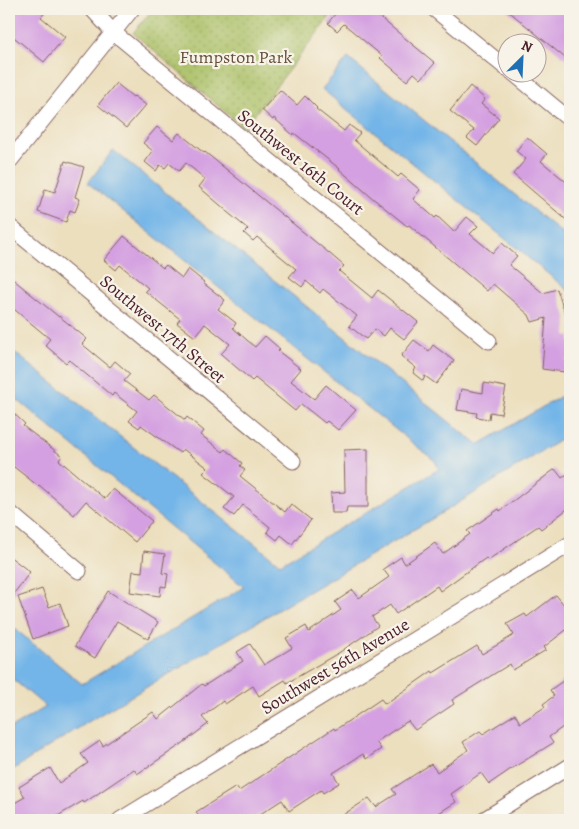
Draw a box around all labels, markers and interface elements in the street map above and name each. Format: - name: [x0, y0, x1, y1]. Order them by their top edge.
- north arrow: [496, 32, 546, 82]
- text: N: [519, 36, 536, 57]
- park label: Fumpston Park: [180, 45, 292, 69]
- street label: Southwest 16th Court: [233, 103, 369, 221]
- street label: Southwest 17th Street: [95, 269, 231, 389]
- street label: Southwest 56th Avenue: [256, 612, 414, 720]

